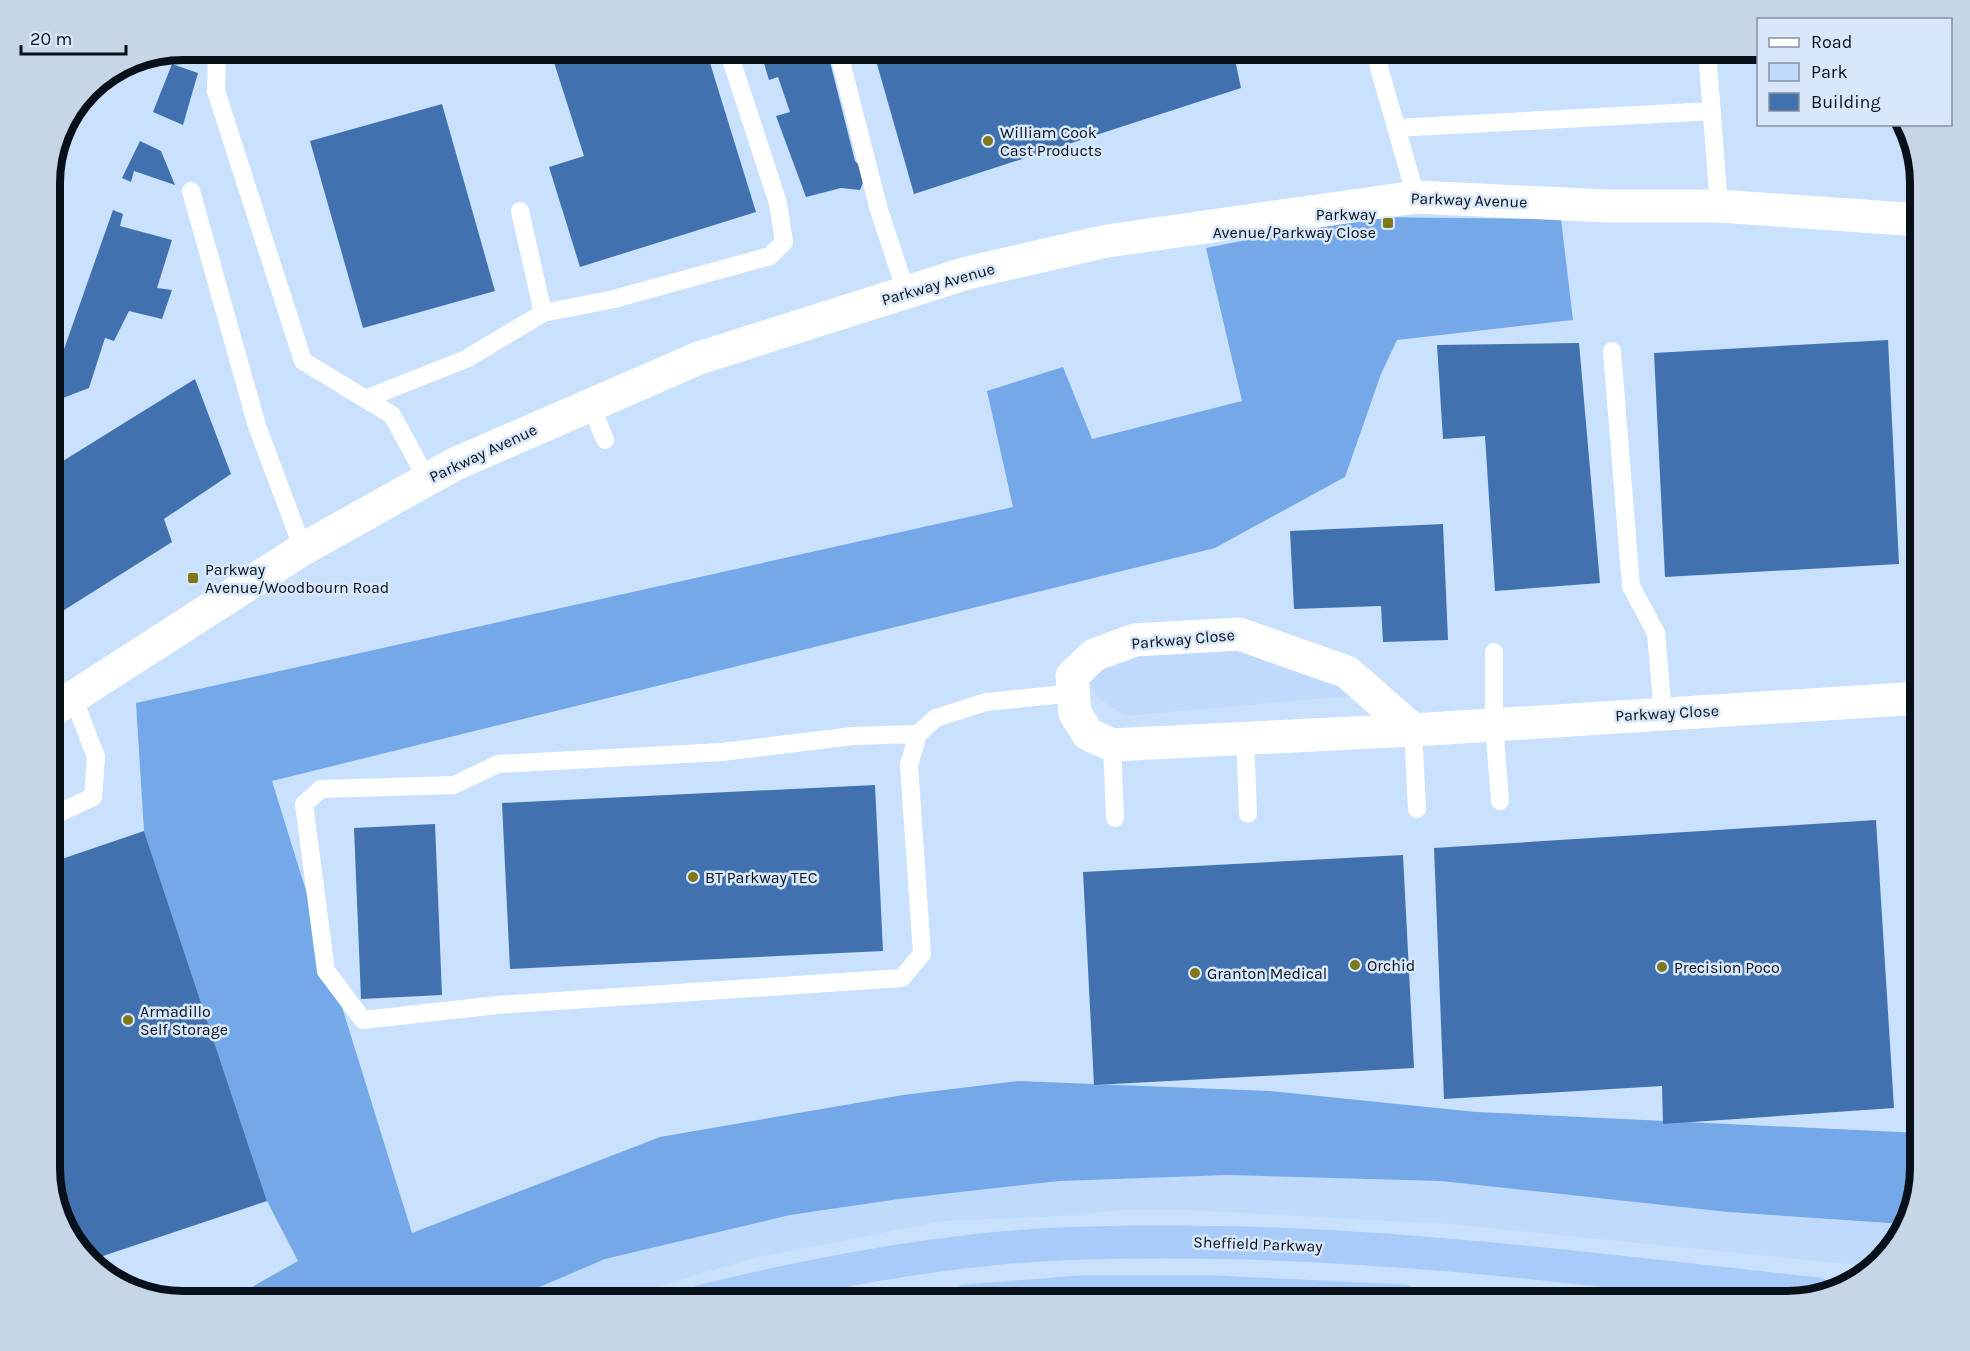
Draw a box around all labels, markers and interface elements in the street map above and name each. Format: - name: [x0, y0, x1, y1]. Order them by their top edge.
- scale bar: [21, 18, 126, 56]
- legend: [1757, 18, 1952, 126]
- text: 20 m: [30, 28, 72, 50]
- text: Road: [1811, 31, 1852, 53]
- text: Park: [1811, 61, 1848, 83]
- text: Building: [1811, 91, 1881, 113]
- place label: William Cook Cast Products: [1000, 123, 1102, 160]
- marker: William Cook Cast Products: [981, 134, 995, 148]
- street label: Parkway Avenue: [1410, 188, 1528, 212]
- place label: Parkway Avenue/Parkway Close: [1213, 205, 1377, 242]
- marker: Parkway Avenue/Parkway Close: [1381, 216, 1395, 230]
- street label: Parkway Avenue: [879, 259, 997, 309]
- street label: Parkway Avenue: [426, 420, 540, 486]
- place label: Parkway Avenue/Woodbourn Road: [205, 560, 389, 597]
- marker: Parkway Avenue/Woodbourn Road: [186, 571, 200, 585]
- street label: Parkway Close: [1130, 625, 1236, 653]
- street label: Parkway Close: [1615, 701, 1719, 725]
- place label: BT Parkway TEC: [705, 868, 818, 887]
- marker: BT Parkway TEC: [686, 870, 700, 884]
- place label: Orchid: [1367, 956, 1415, 975]
- marker: Orchid: [1348, 958, 1362, 972]
- place label: Precision Poco: [1674, 958, 1780, 977]
- marker: Precision Poco: [1655, 960, 1669, 974]
- place label: Granton Medical: [1207, 964, 1327, 983]
- marker: Granton Medical: [1188, 966, 1202, 980]
- place label: Armadillo Self Storage: [140, 1002, 228, 1039]
- marker: Armadillo Self Storage: [121, 1013, 135, 1027]
- street label: Sheffield Parkway: [1193, 1232, 1324, 1256]

